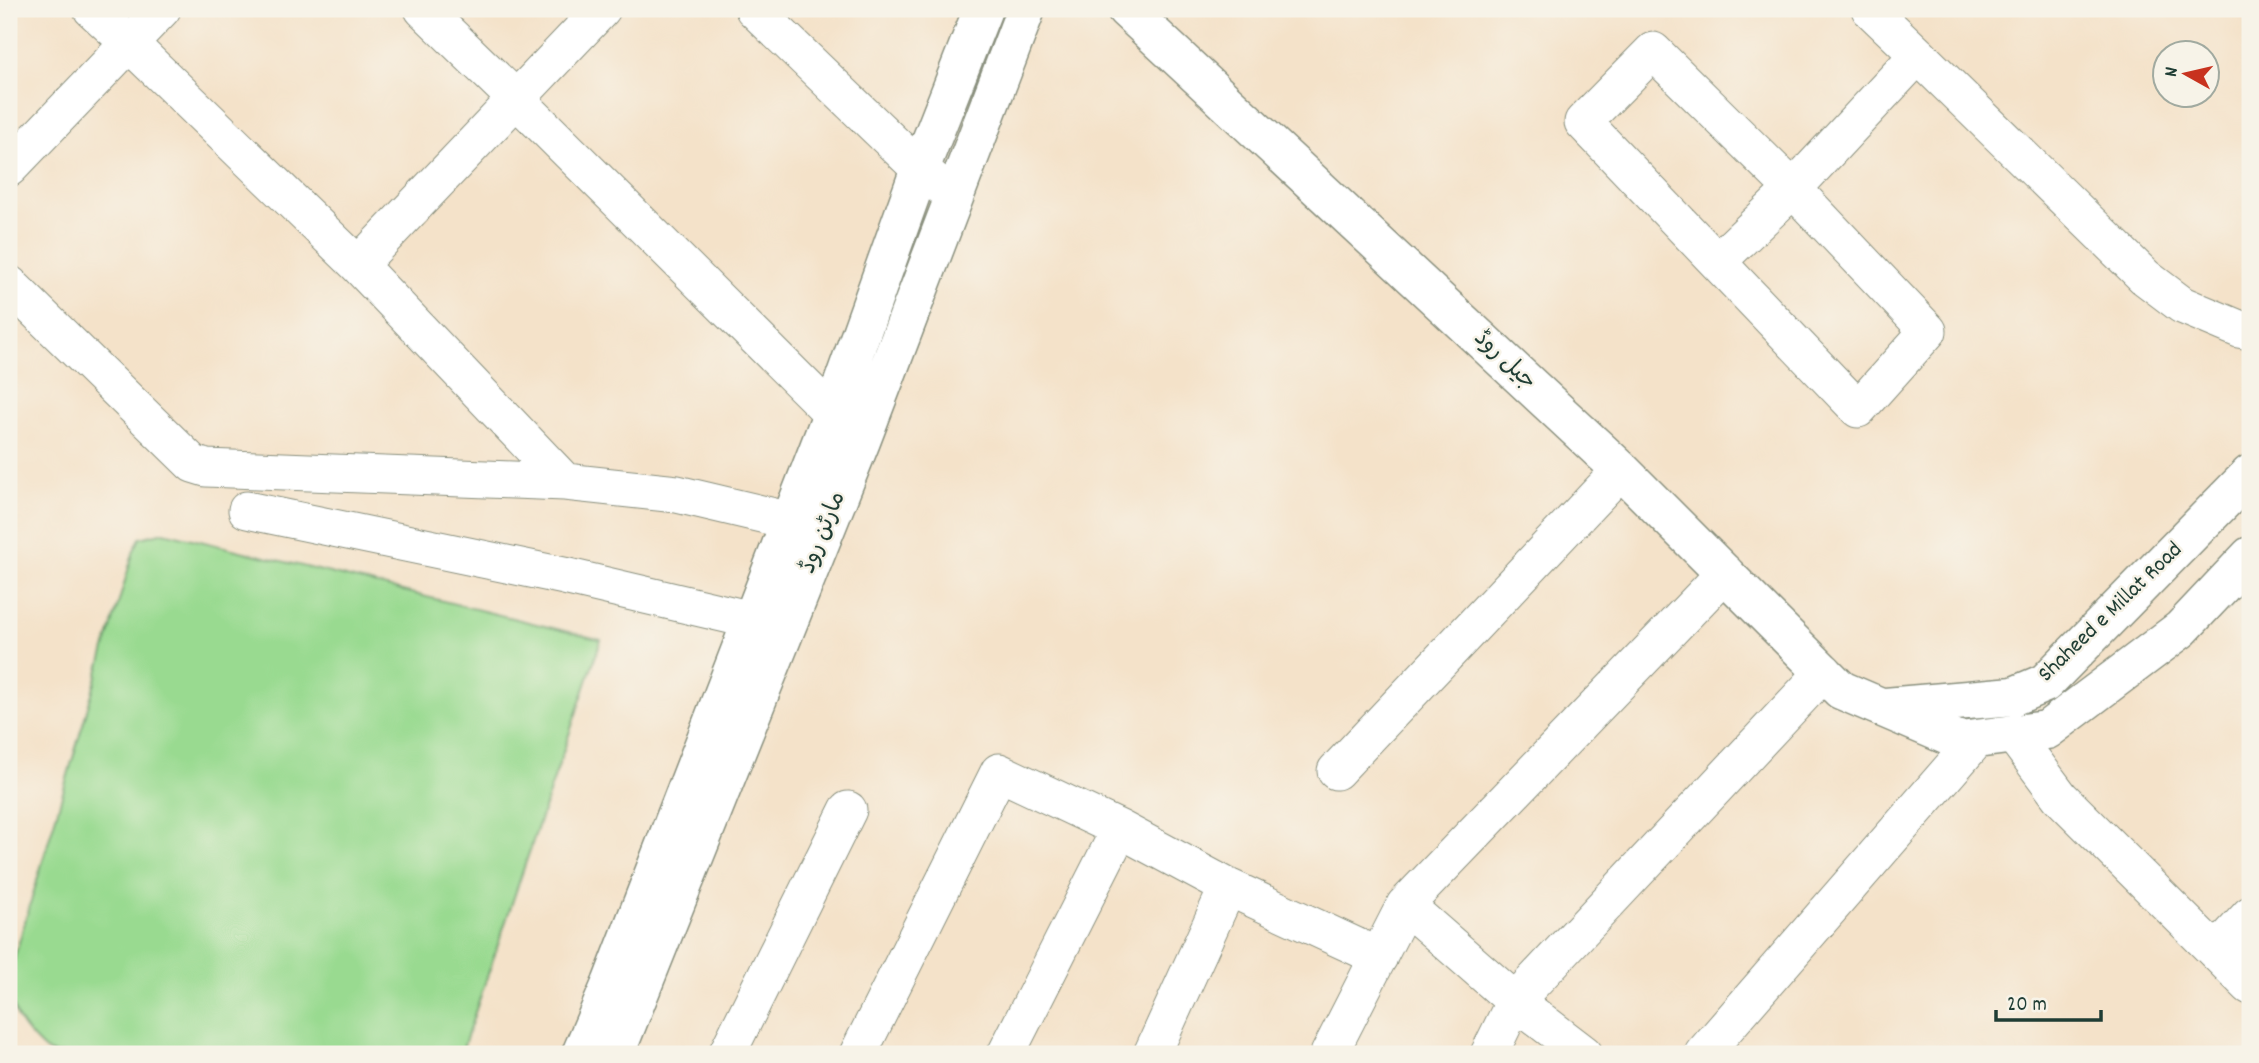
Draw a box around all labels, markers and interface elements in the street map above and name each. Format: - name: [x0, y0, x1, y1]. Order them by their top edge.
- north arrow: [2150, 38, 2220, 108]
- text: N: [2159, 66, 2187, 79]
- street label: جیل روڈ: [1465, 323, 1543, 399]
- street label: مارٹن روڈ: [793, 487, 855, 579]
- street label: Shaheed e Millat Road: [2031, 535, 2191, 691]
- scale bar: [1996, 979, 2102, 1023]
- text: 20 m: [2007, 991, 2047, 1021]

